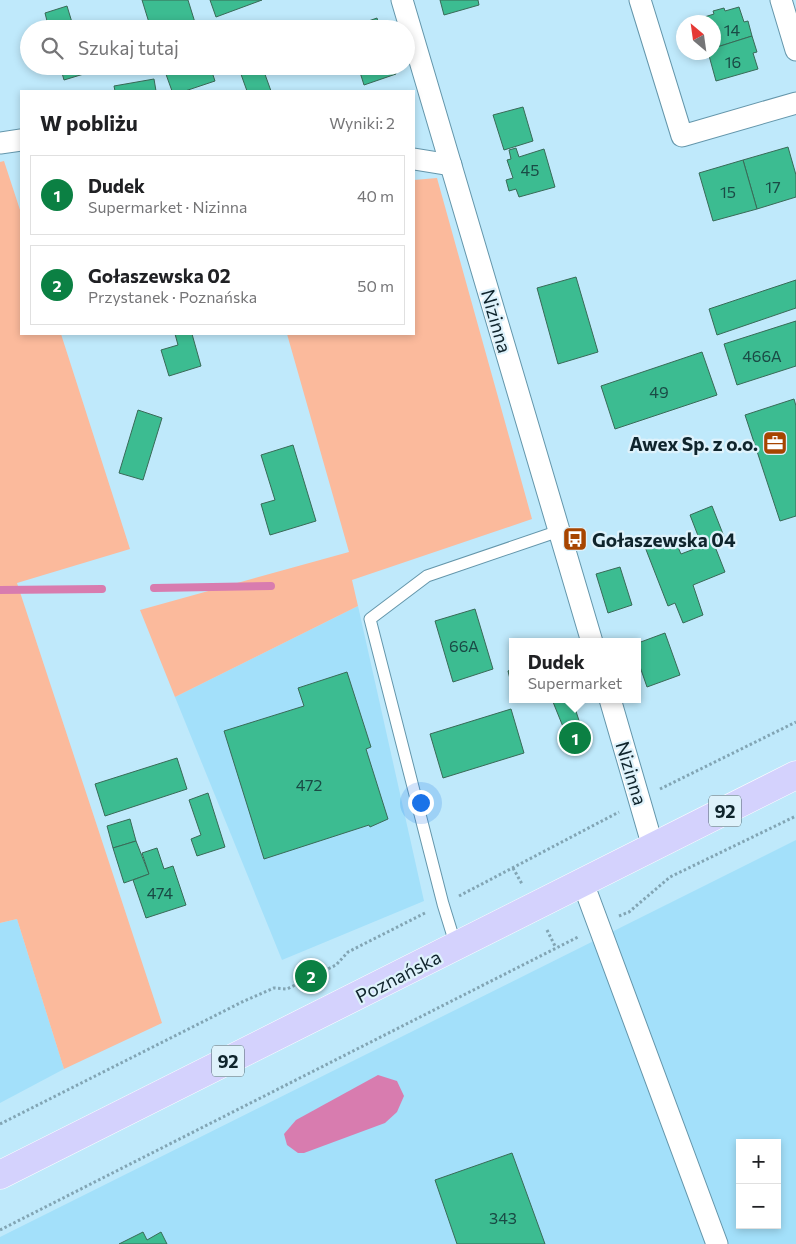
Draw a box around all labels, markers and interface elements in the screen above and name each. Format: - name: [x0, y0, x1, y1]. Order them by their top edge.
- north arrow: [676, 15, 721, 60]
- search box: [20, 20, 415, 75]
- house number: 14: [724, 20, 741, 39]
- icon: search: [38, 34, 66, 62]
- text: Szukaj tutaj: [78, 36, 179, 59]
- house number: 16: [725, 52, 741, 71]
- text: W pobliżu: [40, 110, 138, 135]
- text: Wyniki: 2: [329, 113, 395, 132]
- house number: 45: [521, 160, 539, 179]
- text: Dudek: [88, 174, 145, 197]
- house number: 17: [765, 177, 781, 196]
- house number: 15: [720, 182, 736, 201]
- text: 1: [53, 186, 61, 205]
- text: 40 m: [357, 186, 394, 205]
- text: Supermarket · Nizinna: [88, 197, 247, 216]
- text: Gołaszewska 02: [88, 264, 231, 287]
- text: 2: [52, 276, 62, 295]
- text: 50 m: [357, 276, 394, 295]
- street label: Nizinna: [477, 286, 517, 356]
- text: Przystanek · Poznańska: [88, 287, 257, 306]
- house number: 466A: [742, 346, 782, 365]
- house number: 49: [649, 382, 669, 401]
- office icon: Awex Sp. z o.o.: [762, 430, 788, 456]
- place label: Awex Sp. z o.o.: [629, 432, 758, 455]
- bus stop icon: Gołaszewska 04: [562, 526, 588, 552]
- place label: Gołaszewska 04: [592, 528, 736, 551]
- house number: 66A: [449, 636, 479, 655]
- popup: [509, 638, 641, 703]
- text: Dudek: [528, 650, 585, 673]
- text: Supermarket: [528, 673, 622, 692]
- pin: 1: [559, 719, 591, 757]
- street label: Nizinna: [611, 738, 653, 808]
- house number: 472: [296, 775, 322, 794]
- your location: [408, 790, 434, 816]
- road number: 92: [709, 796, 741, 826]
- house number: 474: [147, 883, 174, 902]
- street label: Poznańska: [351, 945, 445, 1007]
- pin: 2: [295, 957, 327, 995]
- road number: 92: [212, 1046, 244, 1076]
- map controls: [736, 1139, 781, 1229]
- button: +: [736, 1139, 781, 1184]
- button: −: [736, 1184, 781, 1229]
- house number: 343: [489, 1208, 517, 1227]

